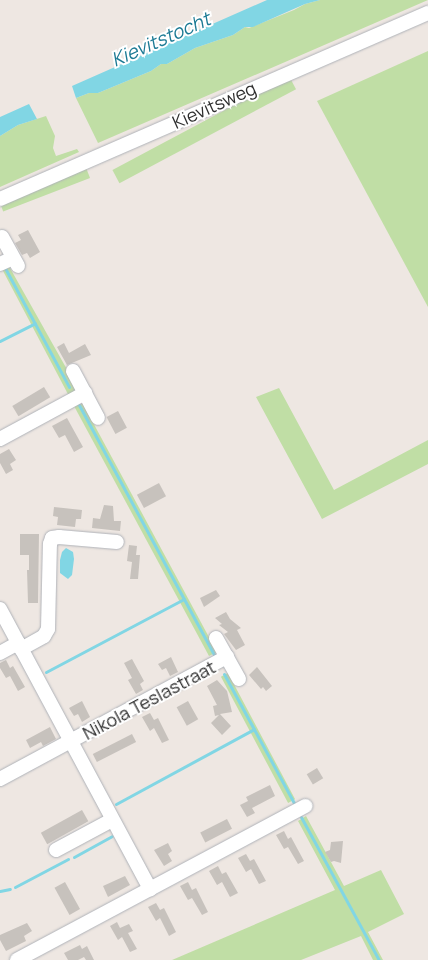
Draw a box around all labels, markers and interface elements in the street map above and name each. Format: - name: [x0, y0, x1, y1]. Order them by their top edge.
- water label: Kievitstocht: [108, 8, 214, 72]
- street label: Kievitsweg: [169, 77, 259, 133]
- street label: Nikola Teslastraat: [79, 656, 219, 744]

